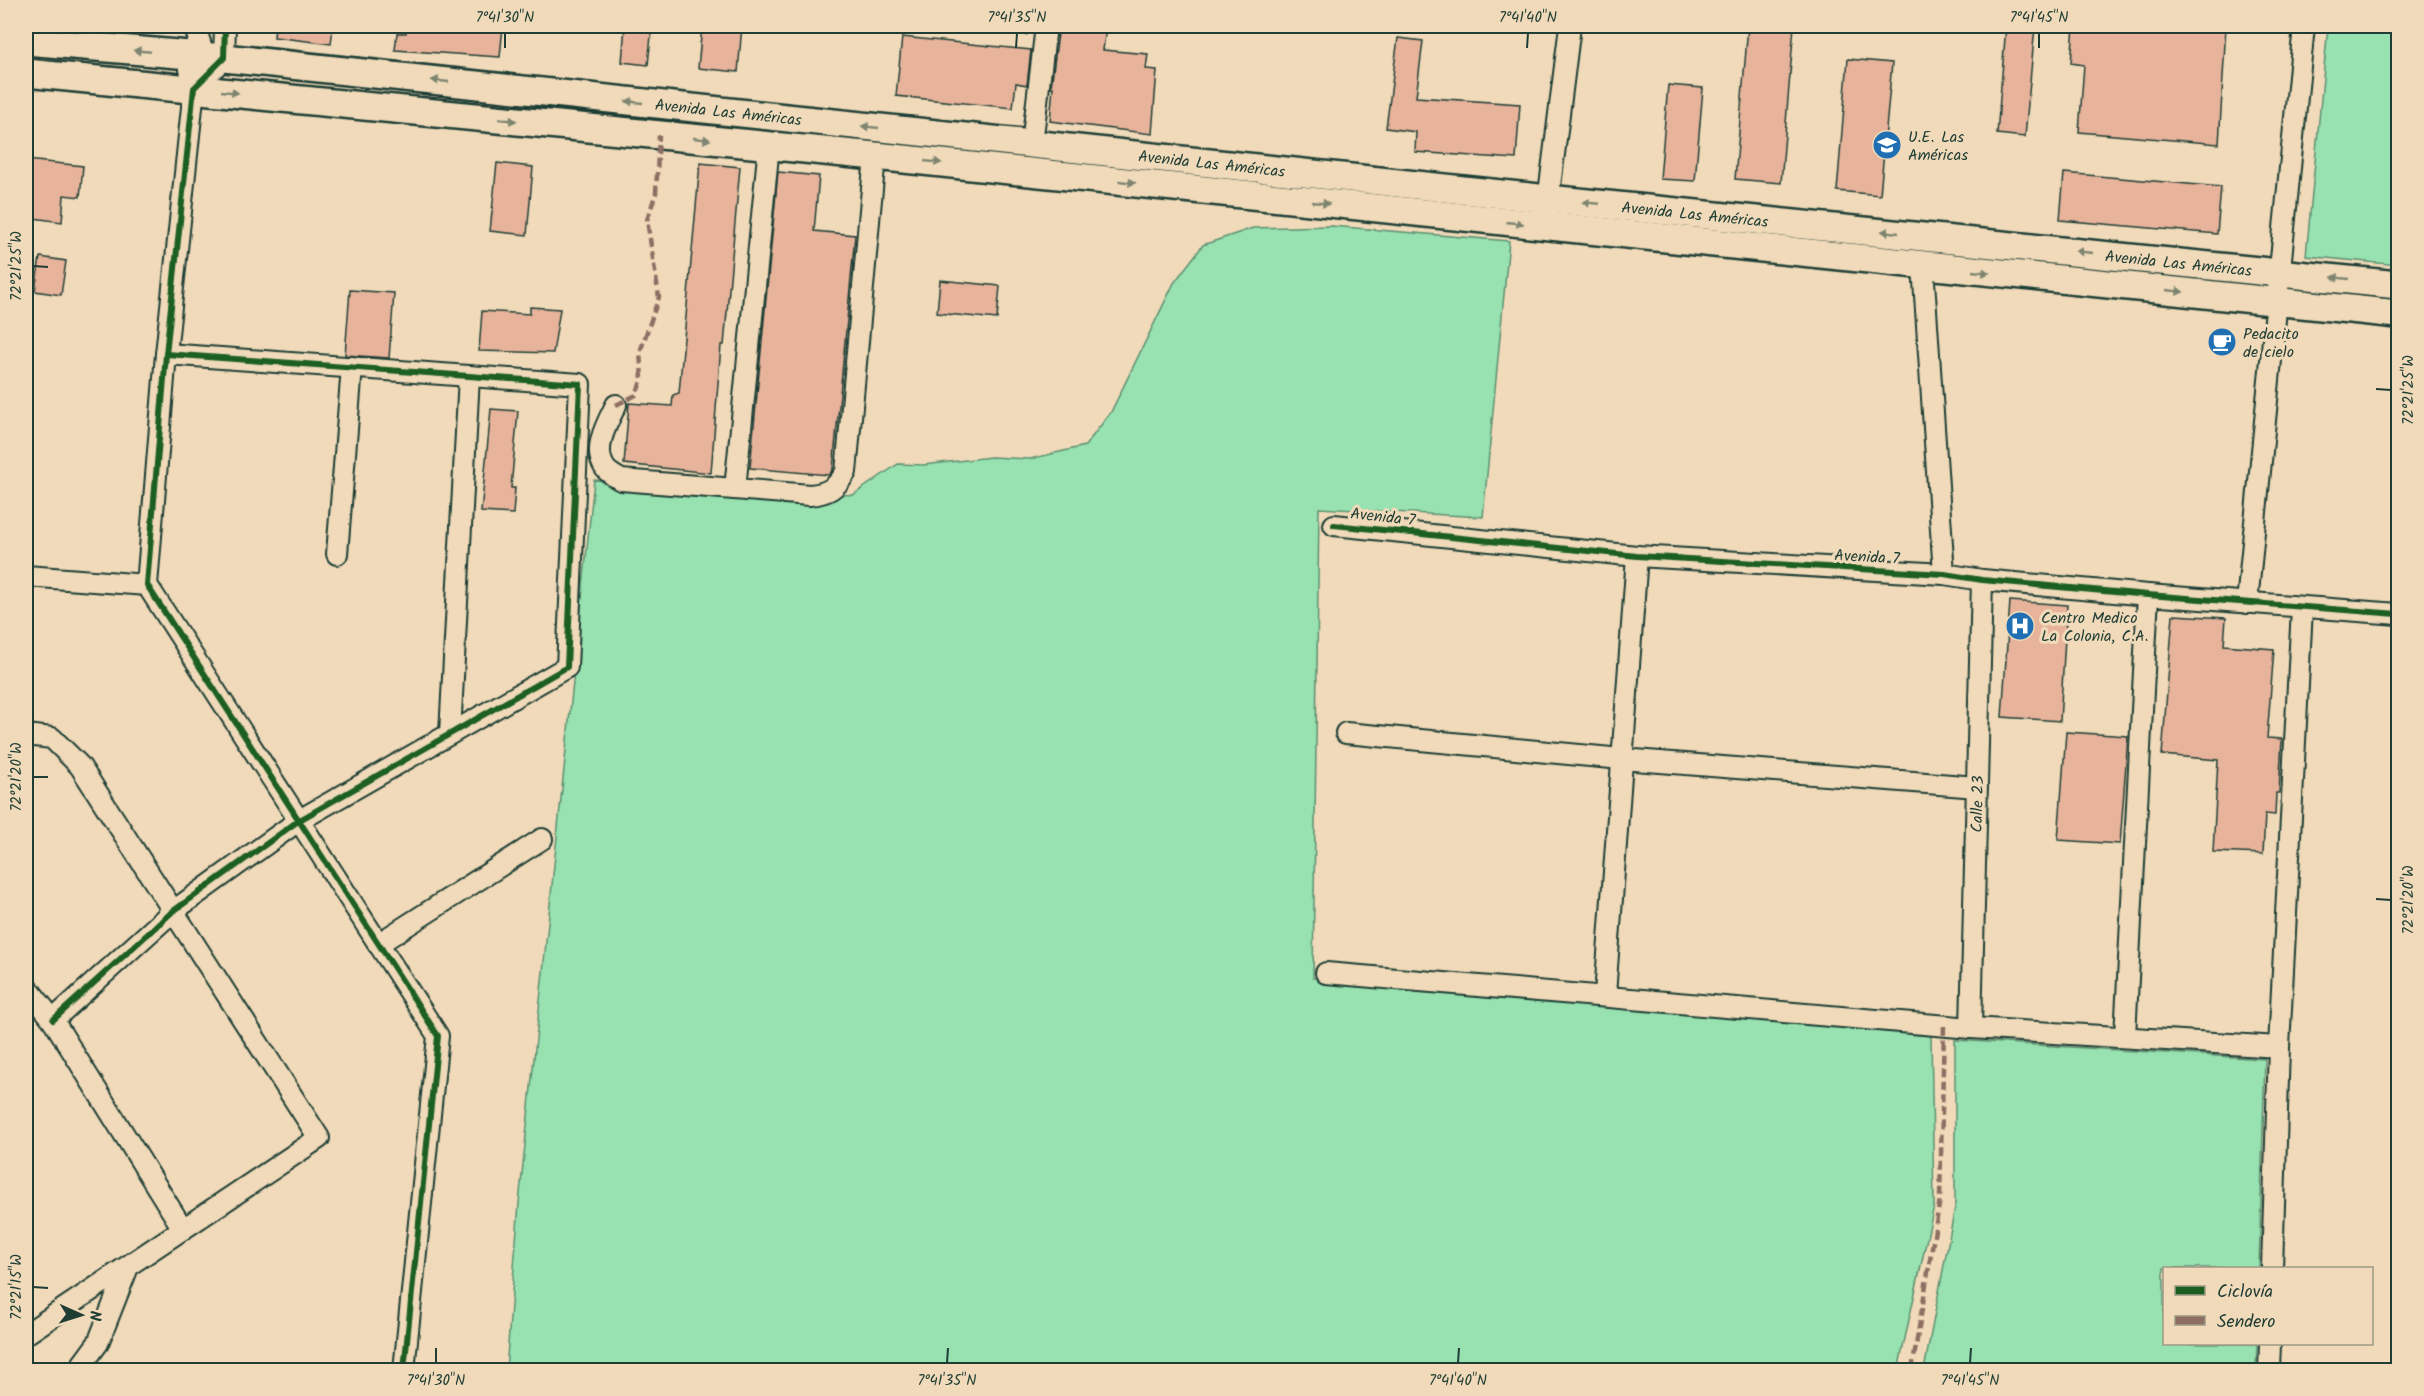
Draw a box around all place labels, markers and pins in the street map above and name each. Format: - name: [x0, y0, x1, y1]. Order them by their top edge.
- place label: U.E. Las Américas: [1908, 125, 1968, 168]
- school or university icon: U.E. Las Américas: [1871, 129, 1903, 161]
- place label: Pedacito de cielo: [2243, 322, 2299, 365]
- cafe icon: Pedacito de cielo: [2206, 326, 2238, 358]
- place label: Centro Medico La Colonia, C.A.: [2041, 606, 2148, 649]
- hospital icon: Centro Medico La Colonia, C.A.: [2004, 610, 2036, 642]

